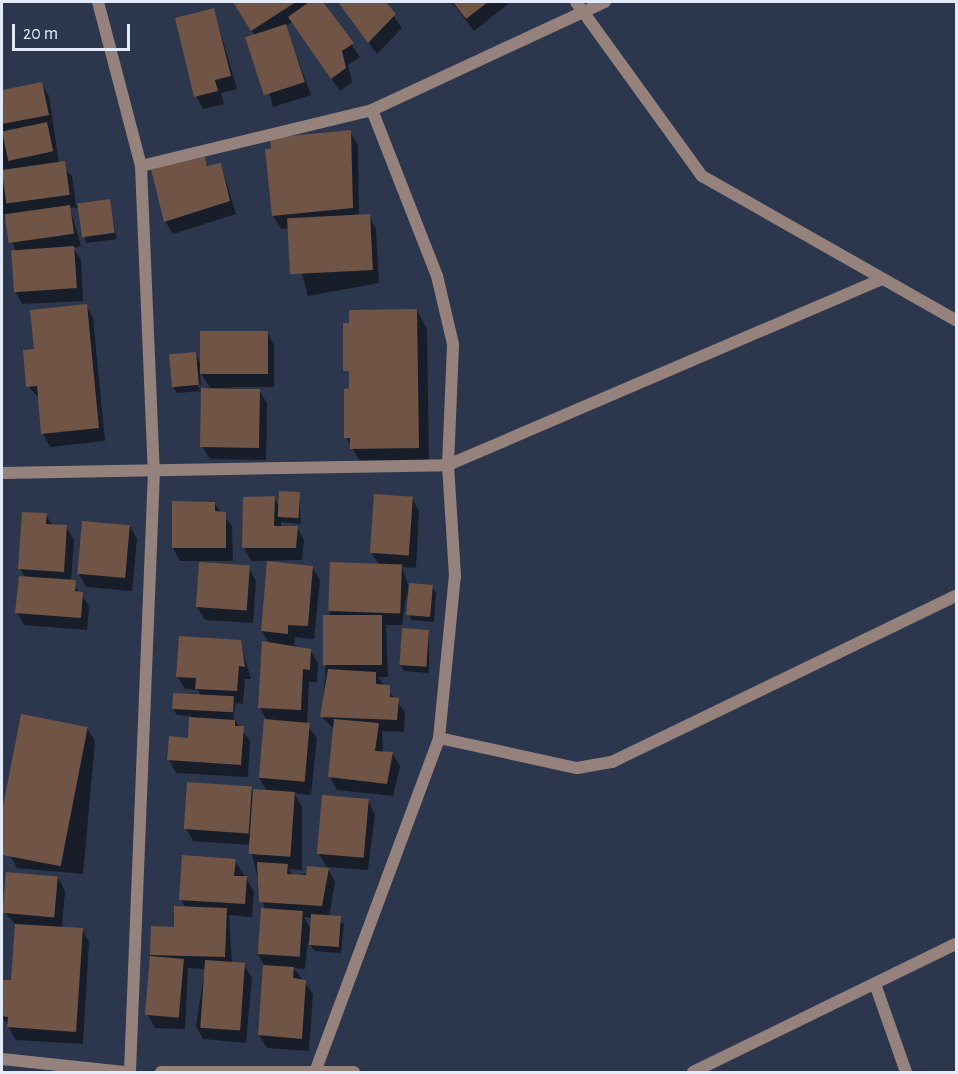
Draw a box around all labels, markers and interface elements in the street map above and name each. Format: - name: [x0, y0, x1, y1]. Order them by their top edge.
- scale bar: [15, 12, 134, 50]
- text: 20 m: [23, 25, 58, 43]

